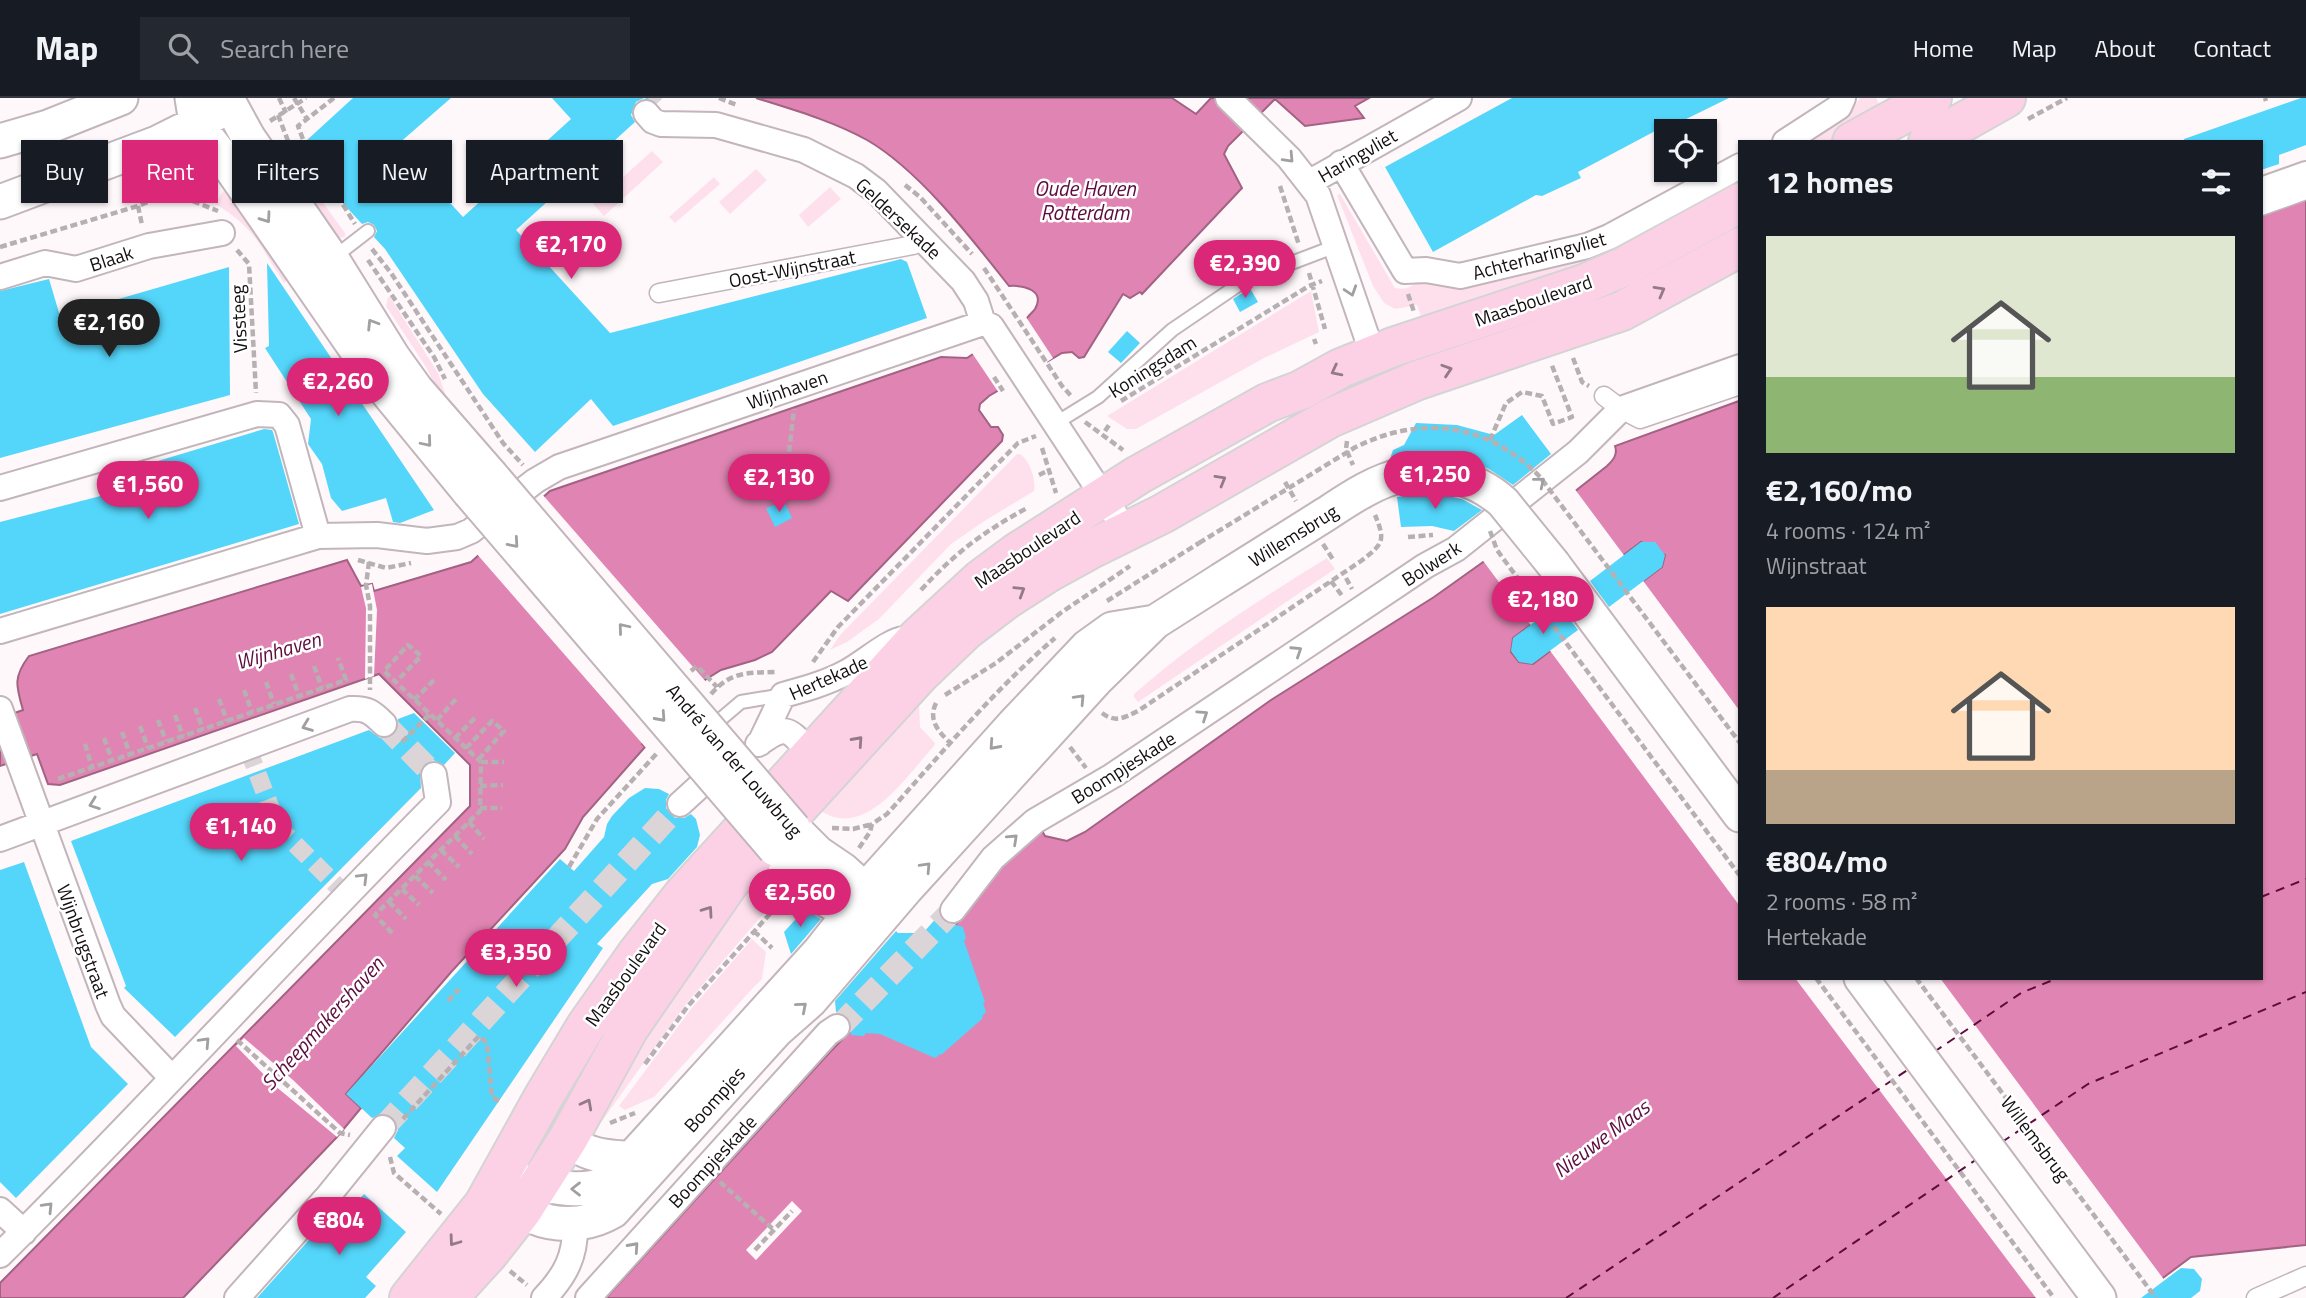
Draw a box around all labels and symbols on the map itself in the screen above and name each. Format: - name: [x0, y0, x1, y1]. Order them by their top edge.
- street label: Haringvliet: [1312, 121, 1402, 189]
- one-way arrow: [1280, 150, 1293, 163]
- street label: Geldersekade: [849, 170, 949, 266]
- water label: Oude Haven Rotterdam: [1034, 172, 1136, 228]
- one-way arrow: [258, 210, 270, 223]
- pin: €2,170: [514, 222, 628, 281]
- street label: Achterharingvliet: [1469, 223, 1609, 287]
- street label: Blaak: [85, 237, 137, 279]
- pin: €2,390: [1188, 240, 1302, 300]
- street label: Oost-Wijnstraat: [726, 241, 858, 295]
- street label: Maasboulevard: [1470, 266, 1596, 334]
- street label: Vissteeg: [222, 284, 254, 354]
- one-way arrow: [1343, 285, 1358, 297]
- one-way arrow: [1653, 286, 1665, 299]
- pin: €2,160: [52, 300, 166, 359]
- one-way arrow: [368, 318, 381, 331]
- street label: Koningsdam: [1102, 327, 1202, 405]
- pin: €2,260: [281, 358, 395, 418]
- street label: Wijnhaven: [743, 362, 831, 416]
- one-way arrow: [1331, 363, 1343, 377]
- one-way arrow: [1441, 363, 1453, 378]
- one-way arrow: [419, 433, 431, 446]
- pin: €1,250: [1378, 452, 1492, 511]
- pin: €2,130: [722, 454, 836, 514]
- pin: €1,560: [91, 462, 205, 521]
- one-way arrow: [1214, 475, 1227, 488]
- one-way arrow: [1531, 478, 1544, 490]
- street label: Willemsbrug: [1243, 496, 1343, 574]
- street label: Maasboulevard: [968, 503, 1086, 595]
- street label: Bolwerk: [1396, 533, 1466, 593]
- one-way arrow: [506, 535, 518, 548]
- pin: €2,180: [1486, 576, 1600, 636]
- one-way arrow: [1012, 587, 1025, 600]
- water label: Wijnhaven: [232, 622, 325, 677]
- one-way arrow: [618, 623, 631, 636]
- street label: Hertekade: [784, 647, 872, 707]
- one-way arrow: [1289, 647, 1302, 659]
- street label: André van der Louwbrug: [660, 677, 810, 843]
- one-way arrow: [1071, 694, 1084, 707]
- one-way arrow: [653, 708, 665, 721]
- one-way arrow: [1195, 711, 1208, 723]
- one-way arrow: [302, 718, 314, 732]
- street label: Boompjeskade: [1065, 723, 1181, 811]
- one-way arrow: [850, 736, 863, 749]
- one-way arrow: [990, 737, 1002, 750]
- one-way arrow: [88, 796, 100, 810]
- pin: €1,140: [184, 804, 298, 863]
- one-way arrow: [1005, 835, 1018, 848]
- one-way arrow: [917, 862, 930, 875]
- pin: €2,560: [743, 870, 857, 929]
- one-way arrow: [355, 874, 368, 887]
- street label: Wijnbrugstraat: [50, 880, 118, 1002]
- one-way arrow: [700, 906, 712, 919]
- street label: Maasboulevard: [577, 916, 673, 1032]
- pin: €3,350: [459, 930, 573, 989]
- water label: Scheepmakershaven: [253, 948, 391, 1097]
- one-way arrow: [794, 1003, 807, 1015]
- one-way arrow: [197, 1037, 210, 1050]
- street label: Boompjes: [676, 1059, 752, 1139]
- street label: Willemsbrug: [1994, 1089, 2078, 1187]
- water label: Nieuwe Maas: [1546, 1090, 1658, 1185]
- one-way arrow: [579, 1099, 592, 1111]
- street label: Boompjeskade: [661, 1108, 763, 1214]
- one-way arrow: [570, 1181, 581, 1197]
- pin: €804: [298, 1198, 380, 1257]
- one-way arrow: [40, 1202, 53, 1215]
- one-way arrow: [450, 1233, 463, 1246]
- one-way arrow: [626, 1242, 638, 1255]

